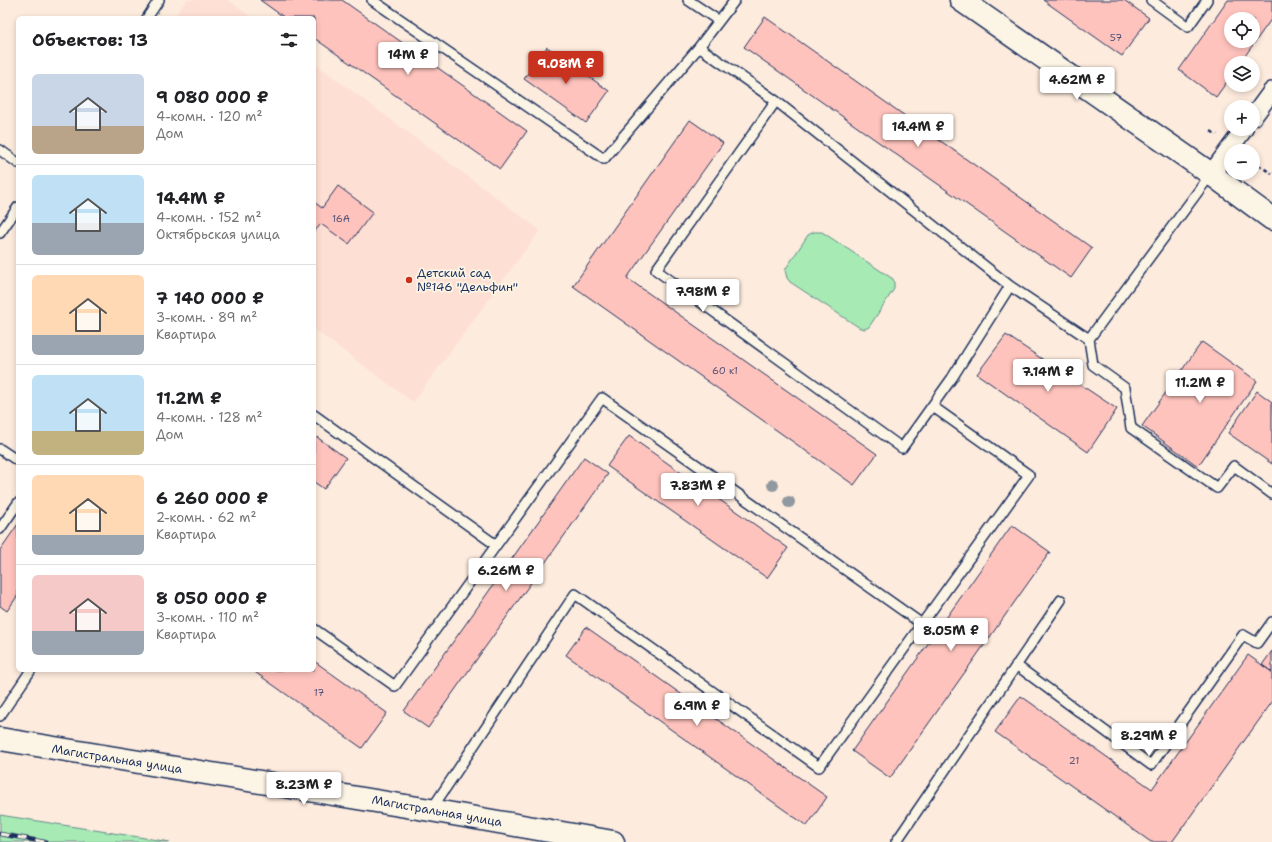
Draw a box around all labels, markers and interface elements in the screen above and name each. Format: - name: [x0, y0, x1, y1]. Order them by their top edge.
- map controls: [1224, 12, 1260, 180]
- button: locate: [1224, 12, 1260, 48]
- text: Объектов: 13: [32, 29, 148, 51]
- icon: filters: [278, 29, 300, 51]
- house number: 57: [1110, 31, 1122, 44]
- pin: 14M ₽: [380, 42, 436, 76]
- text: 14M ₽: [387, 46, 429, 63]
- pin: 9.08M ₽: [529, 51, 603, 85]
- text: 9.08M ₽: [537, 55, 595, 72]
- button: layers: [1224, 56, 1260, 92]
- pin: 4.62M ₽: [1040, 67, 1114, 101]
- text: 4.62M ₽: [1049, 71, 1105, 88]
- text: 9 080 000 ₽: [156, 86, 269, 108]
- icon: home: [64, 90, 112, 138]
- button: +: [1224, 100, 1260, 136]
- text: 4-комн. · 120 m²: [156, 108, 263, 125]
- pin: 14.4M ₽: [881, 114, 955, 148]
- text: 14.4M ₽: [892, 118, 945, 135]
- text: Дом: [156, 125, 184, 142]
- button: −: [1224, 144, 1260, 180]
- text: 14.4M ₽: [156, 187, 225, 209]
- icon: home: [64, 191, 112, 239]
- text: 4-комн. · 152 m²: [156, 209, 262, 226]
- house number: 16А: [332, 212, 350, 225]
- text: Октябрьская улица: [156, 226, 280, 243]
- place label: Детский сад №146 "Дельфин": [417, 265, 518, 295]
- marker: Детский сад №146 "Дельфин": [404, 275, 414, 285]
- pin: 7.98M ₽: [666, 279, 740, 313]
- text: 7.98M ₽: [675, 283, 731, 300]
- text: 7 140 000 ₽: [156, 287, 264, 309]
- icon: home: [64, 291, 112, 339]
- text: 3-комн. · 89 m²: [156, 309, 257, 326]
- text: Квартира: [156, 326, 216, 343]
- pin: 7.14M ₽: [1011, 359, 1085, 393]
- text: 7.14M ₽: [1022, 363, 1074, 380]
- house number: 60 к1: [712, 364, 738, 377]
- pin: 11.2M ₽: [1163, 370, 1237, 404]
- text: 11.2M ₽: [1175, 374, 1225, 391]
- text: 11.2M ₽: [156, 387, 222, 409]
- icon: home: [64, 391, 112, 439]
- text: 4-комн. · 128 m²: [156, 409, 263, 426]
- text: Дом: [156, 426, 184, 443]
- pin: 7.83M ₽: [661, 473, 735, 507]
- text: 7.83M ₽: [670, 477, 726, 494]
- text: 6 260 000 ₽: [156, 487, 268, 509]
- icon: home: [64, 491, 112, 539]
- text: 2-комн. · 62 m²: [156, 509, 256, 526]
- text: Квартира: [156, 526, 216, 543]
- pin: 6.26M ₽: [469, 558, 543, 592]
- text: 6.26M ₽: [477, 562, 535, 579]
- text: 8 050 000 ₽: [156, 587, 267, 609]
- icon: home: [64, 591, 112, 639]
- text: 3-комн. · 110 m²: [156, 609, 259, 626]
- pin: 8.05M ₽: [914, 618, 988, 652]
- text: 8.05M ₽: [923, 622, 979, 639]
- text: Квартира: [156, 626, 216, 643]
- house number: 17: [314, 686, 324, 699]
- pin: 6.9M ₽: [664, 693, 730, 727]
- text: 6.9M ₽: [674, 697, 720, 714]
- pin: 8.29M ₽: [1112, 723, 1186, 757]
- text: 8.29M ₽: [1121, 727, 1177, 744]
- street label: Магистральная улица: [51, 741, 184, 777]
- house number: 21: [1069, 754, 1079, 767]
- pin: 8.23M ₽: [267, 772, 341, 806]
- text: 8.23M ₽: [275, 776, 333, 793]
- street label: Магистральная улица: [371, 792, 504, 830]

